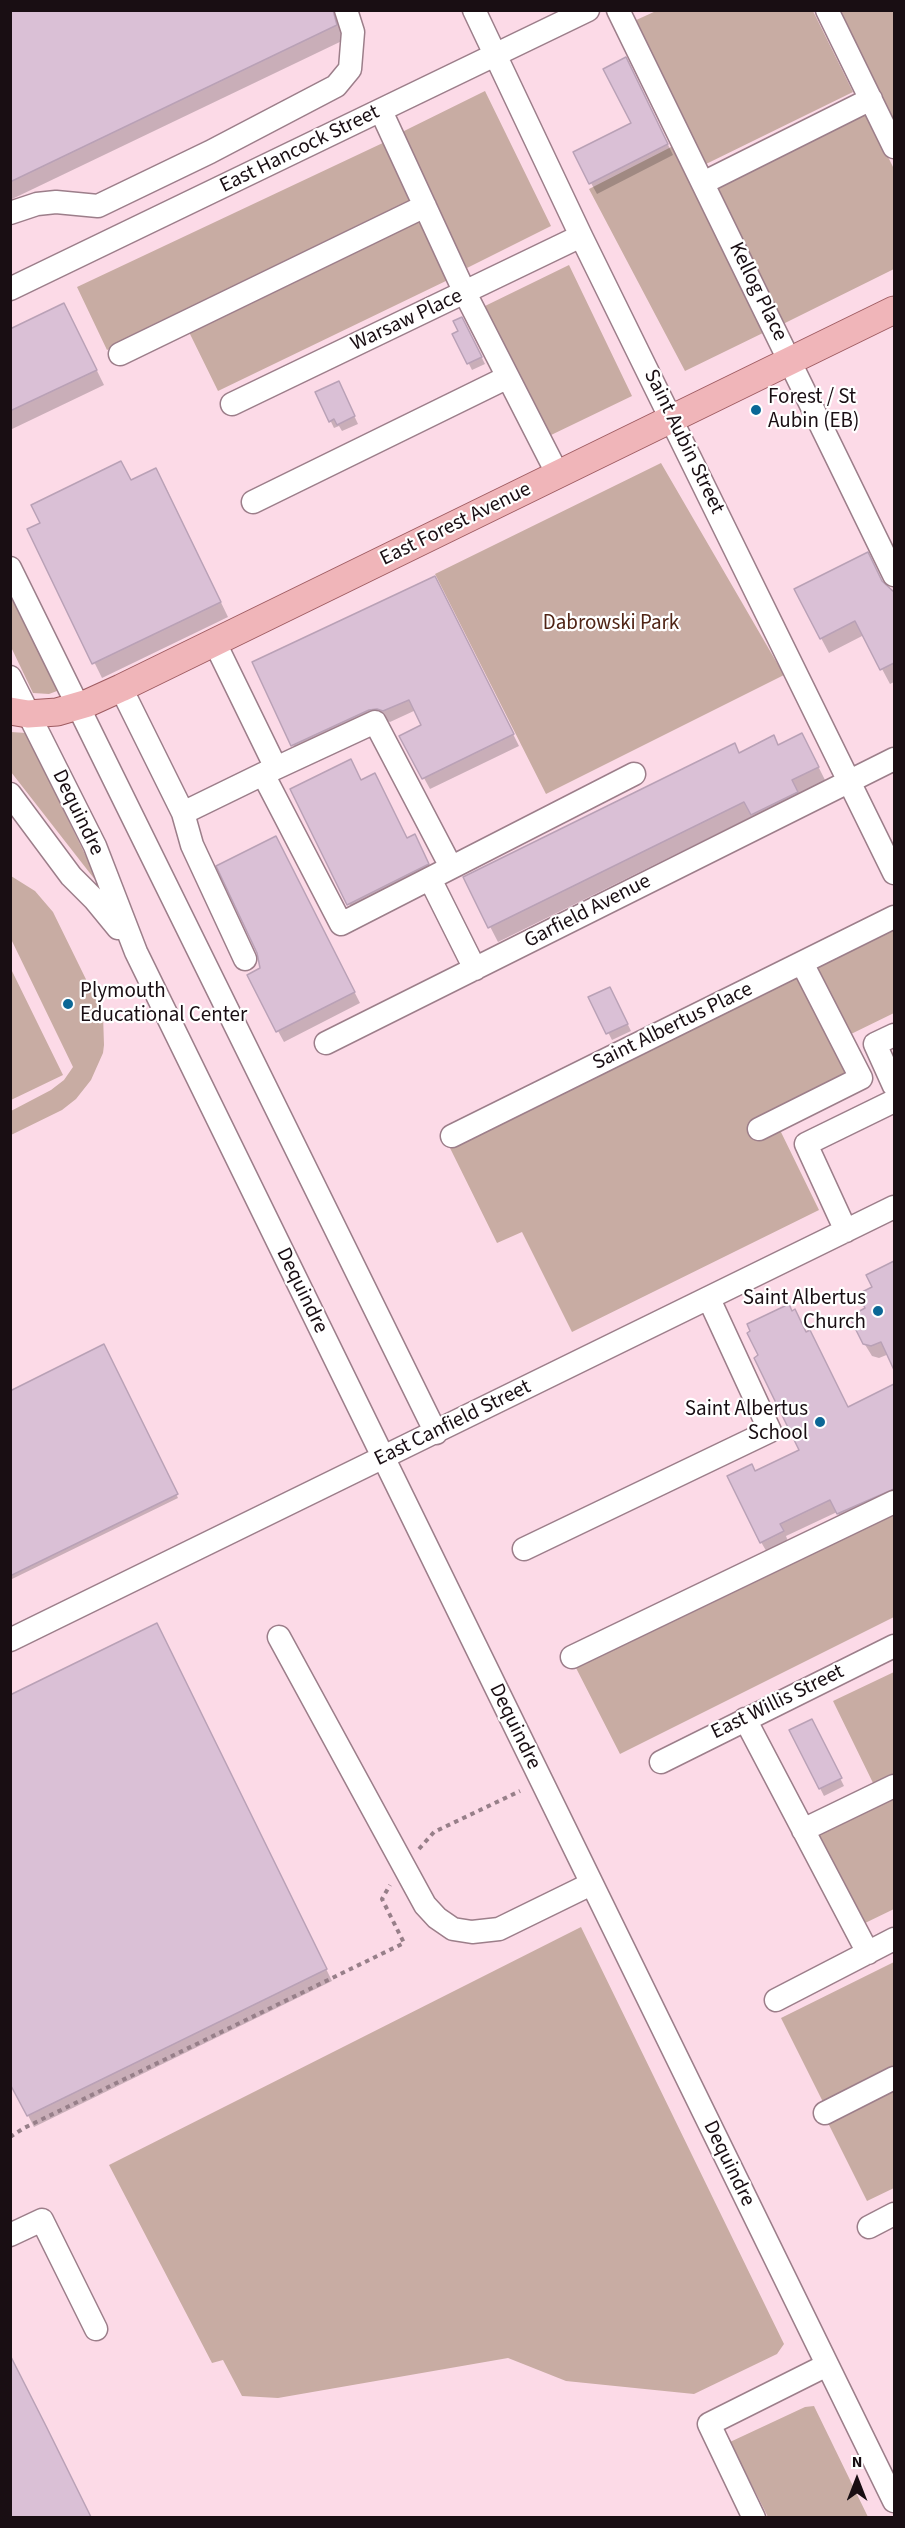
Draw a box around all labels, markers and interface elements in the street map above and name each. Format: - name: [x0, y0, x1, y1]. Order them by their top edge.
- street label: East Hancock Street: [216, 100, 384, 200]
- street label: Kellog Place: [722, 239, 792, 345]
- street label: Warsaw Place: [347, 284, 467, 358]
- street label: Saint Aubin Street: [637, 366, 729, 518]
- place label: Forest / St Aubin (EB): [768, 385, 859, 435]
- marker: Forest / St Aubin (EB): [749, 403, 763, 417]
- street label: East Forest Avenue: [376, 478, 536, 572]
- park label: Dabrowski Park: [543, 611, 679, 637]
- street label: Dequindre: [45, 766, 109, 860]
- street label: Garfield Avenue: [521, 869, 655, 955]
- street label: Saint Albertus Place: [589, 977, 757, 1077]
- place label: Plymouth Educational Center: [80, 979, 247, 1029]
- marker: Plymouth Educational Center: [61, 997, 75, 1011]
- street label: Dequindre: [269, 1244, 333, 1338]
- place label: Saint Albertus Church: [743, 1286, 866, 1336]
- marker: Saint Albertus Church: [871, 1304, 885, 1318]
- street label: East Canfield Street: [371, 1375, 535, 1473]
- place label: Saint Albertus School: [685, 1397, 808, 1447]
- marker: Saint Albertus School: [813, 1415, 827, 1429]
- street label: East Willis Street: [708, 1660, 848, 1746]
- street label: Dequindre: [482, 1680, 546, 1774]
- street label: Dequindre: [696, 2117, 760, 2211]
- north arrow: [827, 2450, 887, 2510]
- text: N: [852, 2451, 862, 2473]

